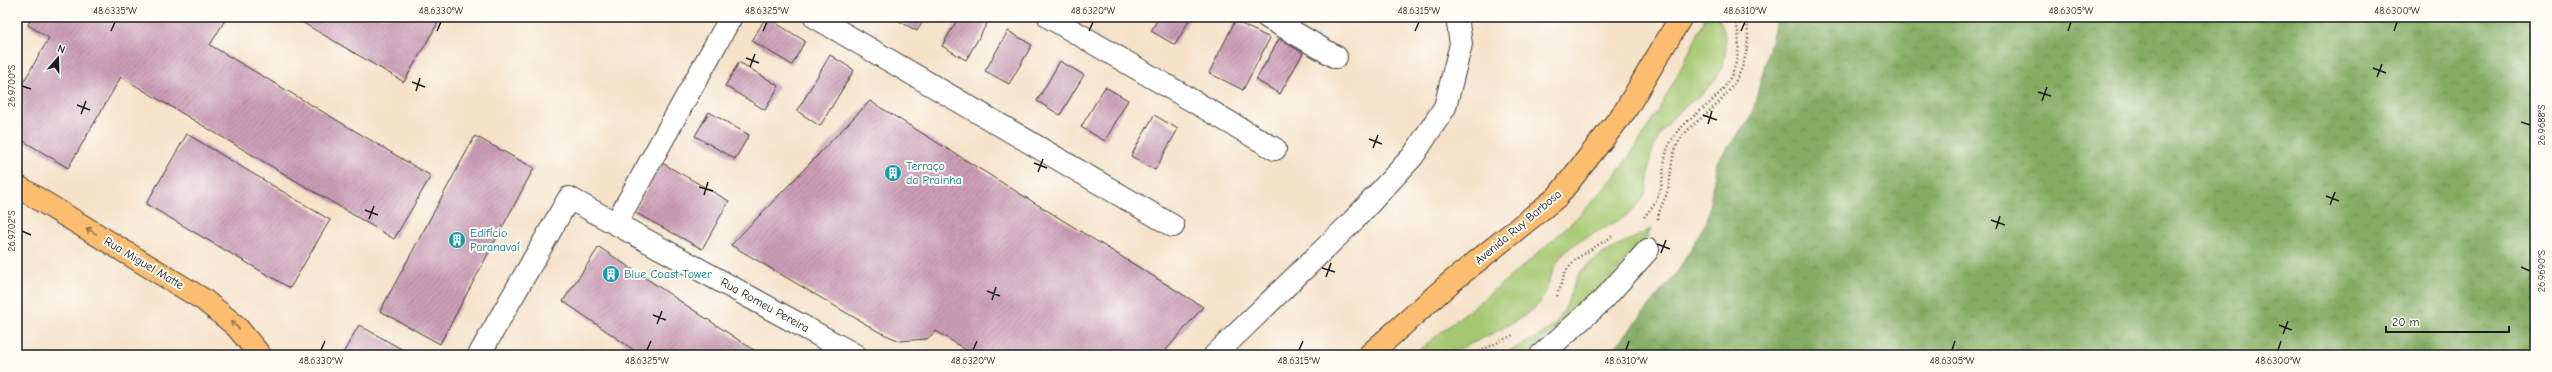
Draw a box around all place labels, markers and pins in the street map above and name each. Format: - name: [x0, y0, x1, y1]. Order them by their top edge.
- place label: Terraço da Prainha: [906, 159, 962, 187]
- building icon: Terraço da Prainha: [883, 163, 903, 183]
- place label: Edifício Paranavaí: [470, 226, 520, 254]
- building icon: Edifício Paranavaí: [447, 230, 467, 250]
- building icon: Blue Coast Tower: [601, 264, 621, 284]
- place label: Blue Coast Tower: [624, 267, 712, 281]

